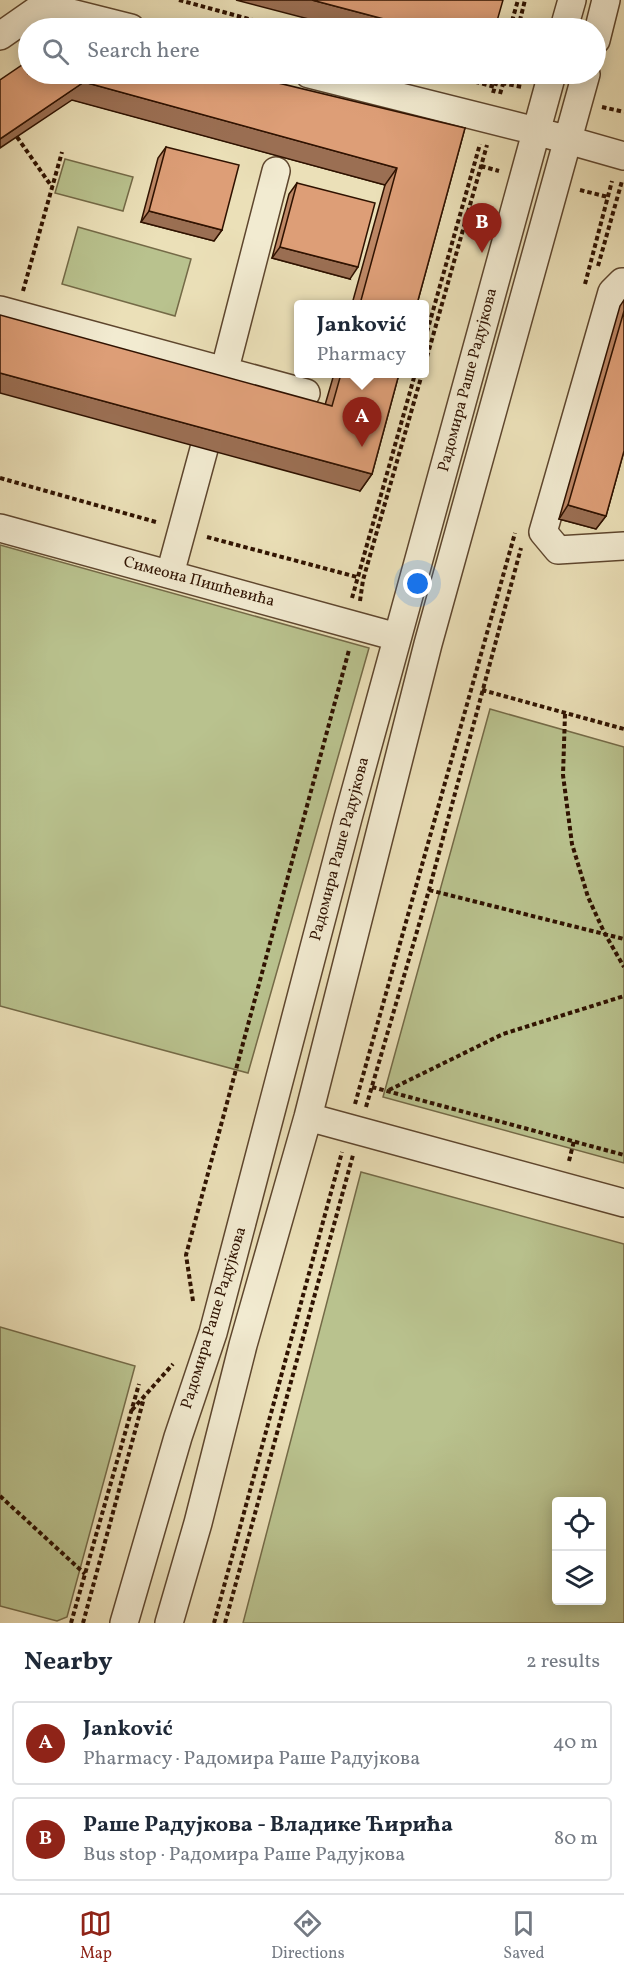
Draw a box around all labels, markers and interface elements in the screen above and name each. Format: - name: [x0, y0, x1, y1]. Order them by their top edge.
- search box: [18, 18, 606, 84]
- icon: search: [39, 35, 72, 68]
- text: Search here: [87, 36, 200, 67]
- pin: B: [462, 204, 502, 253]
- street label: Радомира Раше Радујкова: [433, 286, 503, 474]
- popup: [294, 300, 429, 378]
- text: Janković: [317, 310, 406, 341]
- text: Pharmacy: [317, 341, 406, 369]
- pin: A: [342, 398, 382, 447]
- street label: Симеона Пишћевића: [121, 551, 277, 613]
- your location: [403, 569, 432, 598]
- street label: Радомира Раше Радујкова: [305, 755, 375, 943]
- street label: Радомира Раше Радујкова: [176, 1224, 252, 1412]
- map controls: [552, 1497, 606, 1605]
- button: locate: [552, 1497, 606, 1551]
- button: layers: [552, 1551, 606, 1605]
- text: Nearby: [24, 1644, 113, 1680]
- text: 2 results: [526, 1648, 600, 1676]
- text: Janković: [83, 1714, 173, 1745]
- text: A: [38, 1729, 53, 1757]
- text: 40 m: [553, 1729, 598, 1757]
- text: Pharmacy · Радомира Раше Радујкова: [83, 1745, 420, 1773]
- text: Раше Радујкова - Владике Ћирића: [83, 1810, 453, 1841]
- text: B: [39, 1825, 52, 1853]
- text: 80 m: [554, 1825, 598, 1853]
- text: Bus stop · Радомира Раше Радујкова: [83, 1841, 405, 1869]
- tab: Map: [79, 1907, 112, 1965]
- tab: Directions: [271, 1907, 345, 1965]
- tab: Saved: [503, 1907, 545, 1965]

